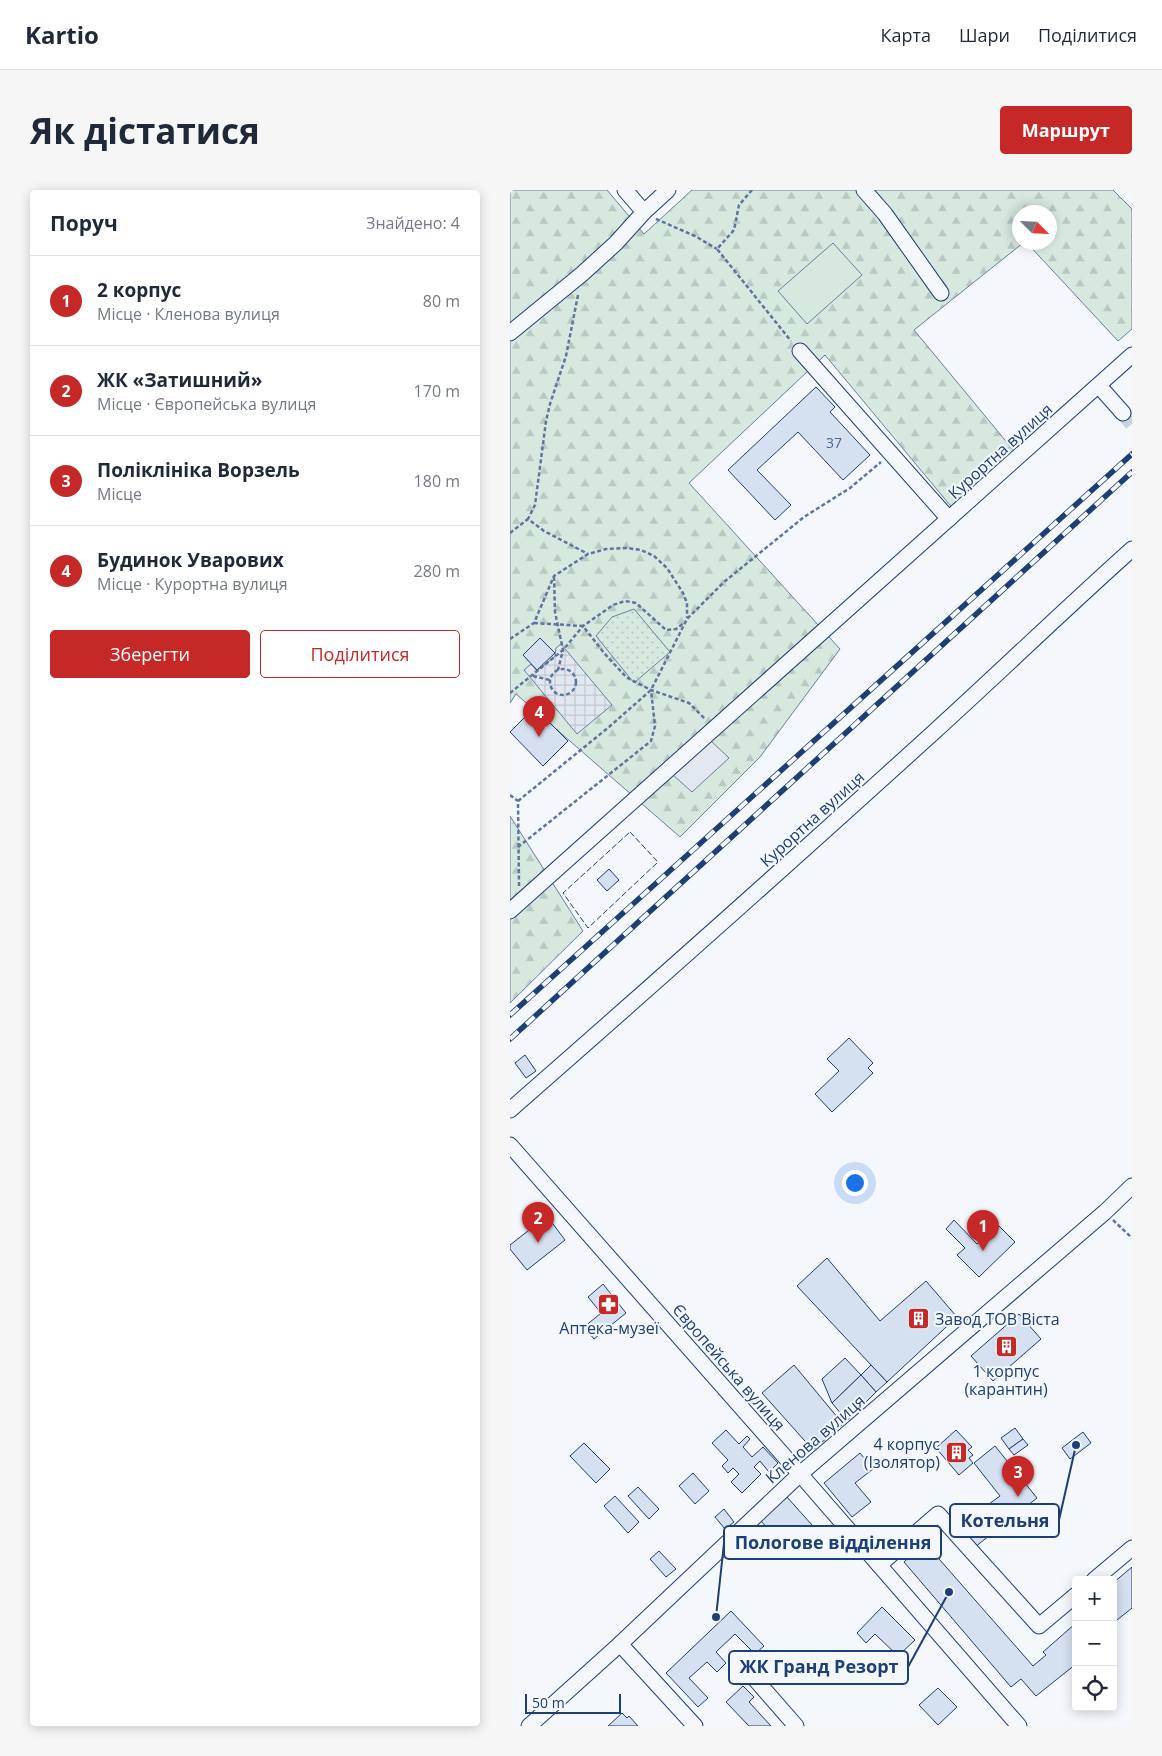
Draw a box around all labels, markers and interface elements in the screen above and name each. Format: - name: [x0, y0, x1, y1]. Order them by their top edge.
- text: Kartio: [25, 18, 99, 51]
- text: Карта: [880, 23, 931, 47]
- text: Шари: [959, 23, 1010, 47]
- text: Поділитися: [1038, 23, 1137, 47]
- button: Маршрут: [1000, 106, 1132, 154]
- text: Як дістатися: [30, 107, 260, 154]
- north arrow: [1012, 205, 1057, 250]
- text: Поруч: [50, 209, 118, 237]
- text: Знайдено: 4: [366, 212, 460, 234]
- text: 2 корпус: [97, 277, 181, 303]
- text: 1: [61, 290, 71, 312]
- text: 80 m: [423, 290, 460, 312]
- text: Місце · Кленова вулиця: [97, 303, 280, 325]
- text: ЖК «Затишний»: [97, 367, 262, 393]
- text: 2: [61, 380, 71, 402]
- text: 170 m: [414, 380, 460, 402]
- text: Місце · Європейська вулиця: [97, 393, 316, 415]
- street label: Курортна вулиця: [943, 398, 1057, 504]
- house number: 37: [826, 433, 842, 452]
- text: Поліклініка Ворзель: [97, 457, 300, 483]
- text: 3: [61, 470, 71, 492]
- text: 180 m: [414, 470, 460, 492]
- text: Місце: [97, 483, 142, 505]
- text: Будинок Уварових: [97, 547, 284, 573]
- text: 4: [61, 560, 71, 582]
- text: 280 m: [414, 560, 460, 582]
- text: Місце · Курортна вулиця: [97, 573, 288, 595]
- button: Зберегти: [50, 630, 250, 678]
- button: Поділитися: [260, 630, 460, 678]
- pin: 4: [523, 696, 555, 737]
- street label: Курортна вулиця: [755, 766, 869, 872]
- your location: [842, 1170, 868, 1196]
- pin: 2: [522, 1202, 554, 1243]
- pin: 1: [967, 1210, 999, 1251]
- pharmacy icon: Аптека-музеї: [597, 1292, 621, 1316]
- street label: Європейська вулиця: [668, 1299, 790, 1435]
- building icon: Завод ТОВ Віста: [907, 1307, 931, 1331]
- place label: Завод ТОВ Віста: [935, 1308, 1060, 1330]
- place label: Аптека-музеї: [559, 1317, 660, 1339]
- building icon: 1 корпус (карантин): [994, 1335, 1018, 1359]
- place label: 1 корпус (карантин): [964, 1360, 1048, 1400]
- street label: Кленова вулиця: [761, 1390, 869, 1488]
- place label: 4 корпус (Ізолятор): [864, 1433, 940, 1473]
- building icon: 4 корпус (Ізолятор): [944, 1441, 968, 1465]
- pin: 3: [1002, 1456, 1034, 1497]
- callout: Котельня: [950, 1504, 1059, 1537]
- text: Котельня: [960, 1508, 1050, 1532]
- callout: Пологове відділення: [724, 1526, 941, 1559]
- text: Пологове відділення: [735, 1530, 931, 1554]
- map controls: [1072, 1576, 1117, 1711]
- button: +: [1072, 1576, 1117, 1621]
- button: −: [1072, 1621, 1117, 1666]
- callout: ЖК Гранд Резорт: [729, 1651, 908, 1684]
- text: ЖК Гранд Резорт: [739, 1654, 899, 1678]
- button: locate: [1072, 1666, 1117, 1711]
- scale bar: [525, 1691, 621, 1714]
- text: 50 m: [532, 1693, 565, 1712]

